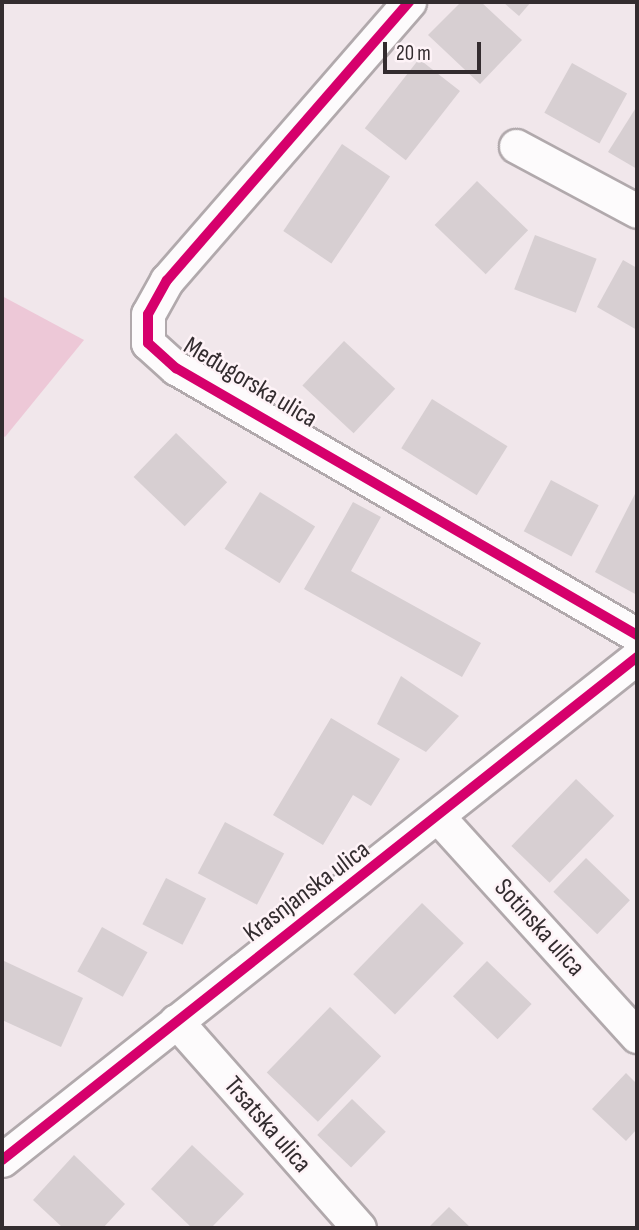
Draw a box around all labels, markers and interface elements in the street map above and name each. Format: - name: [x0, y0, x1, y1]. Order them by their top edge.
- scale bar: [387, 28, 485, 72]
- text: 20 m: [396, 41, 431, 66]
- street label: Međugorska ulica: [178, 331, 322, 435]
- street label: Krasnjanska ulica: [238, 835, 376, 949]
- street label: Sotinska ulica: [487, 873, 591, 983]
- street label: Trsatska ulica: [217, 1071, 317, 1179]

